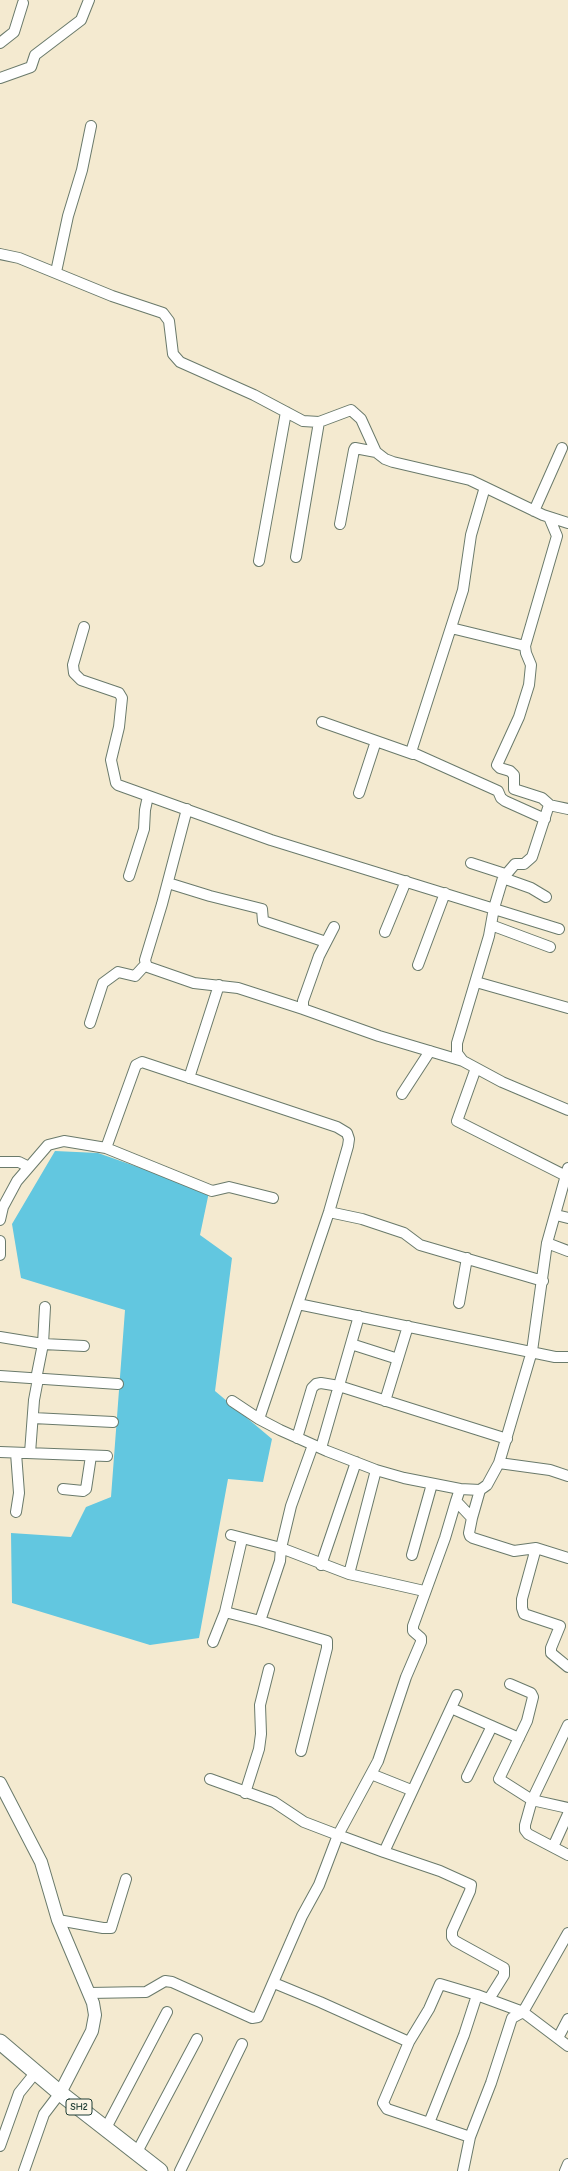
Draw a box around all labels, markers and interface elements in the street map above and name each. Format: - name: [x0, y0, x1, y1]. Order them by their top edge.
- road number: SH2: [66, 2099, 92, 2115]

